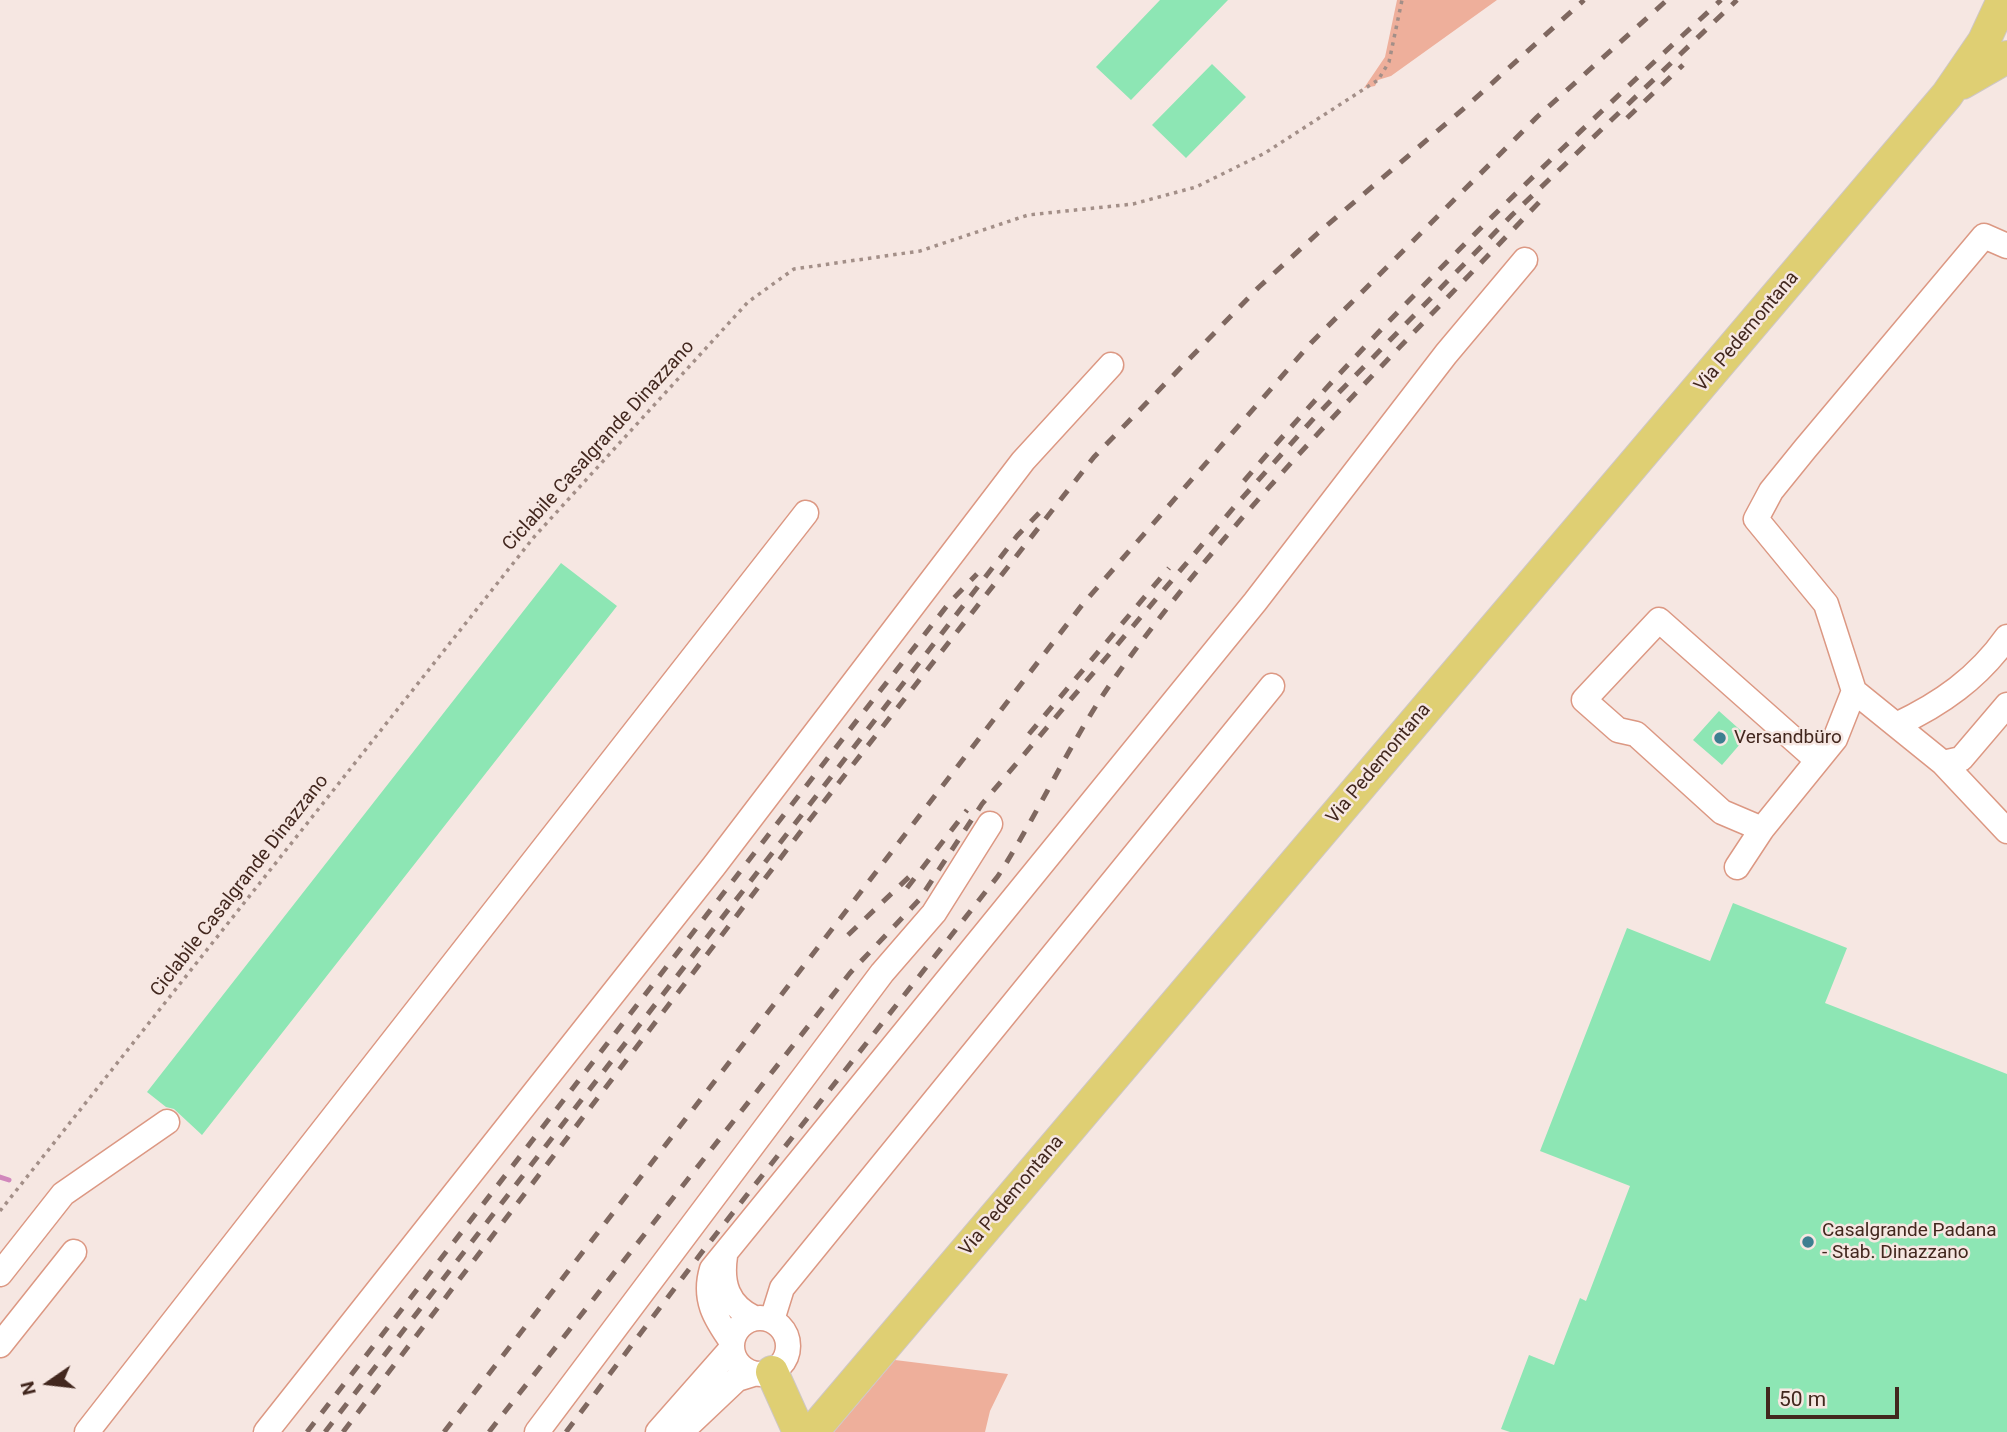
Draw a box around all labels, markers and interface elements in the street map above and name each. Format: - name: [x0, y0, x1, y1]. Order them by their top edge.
- street label: Via Pedemontana: [1690, 267, 1804, 397]
- street label: Ciclabile Casalgrande Dinazzano: [498, 336, 700, 556]
- street label: Via Pedemontana: [1322, 699, 1436, 829]
- place label: Versandbüro: [1734, 727, 1842, 749]
- marker: Versandbüro: [1712, 730, 1728, 746]
- street label: Ciclabile Casalgrande Dinazzano: [146, 770, 334, 1002]
- street label: Via Pedemontana: [955, 1131, 1069, 1261]
- place label: Casalgrande Padana - Stab. Dinazzano: [1822, 1220, 1997, 1264]
- marker: Casalgrande Padana - Stab. Dinazzano: [1800, 1234, 1816, 1250]
- north arrow: [14, 1348, 84, 1418]
- scale bar: [1769, 1372, 1902, 1416]
- text: N: [15, 1379, 41, 1397]
- text: 50 m: [1779, 1387, 1826, 1411]

